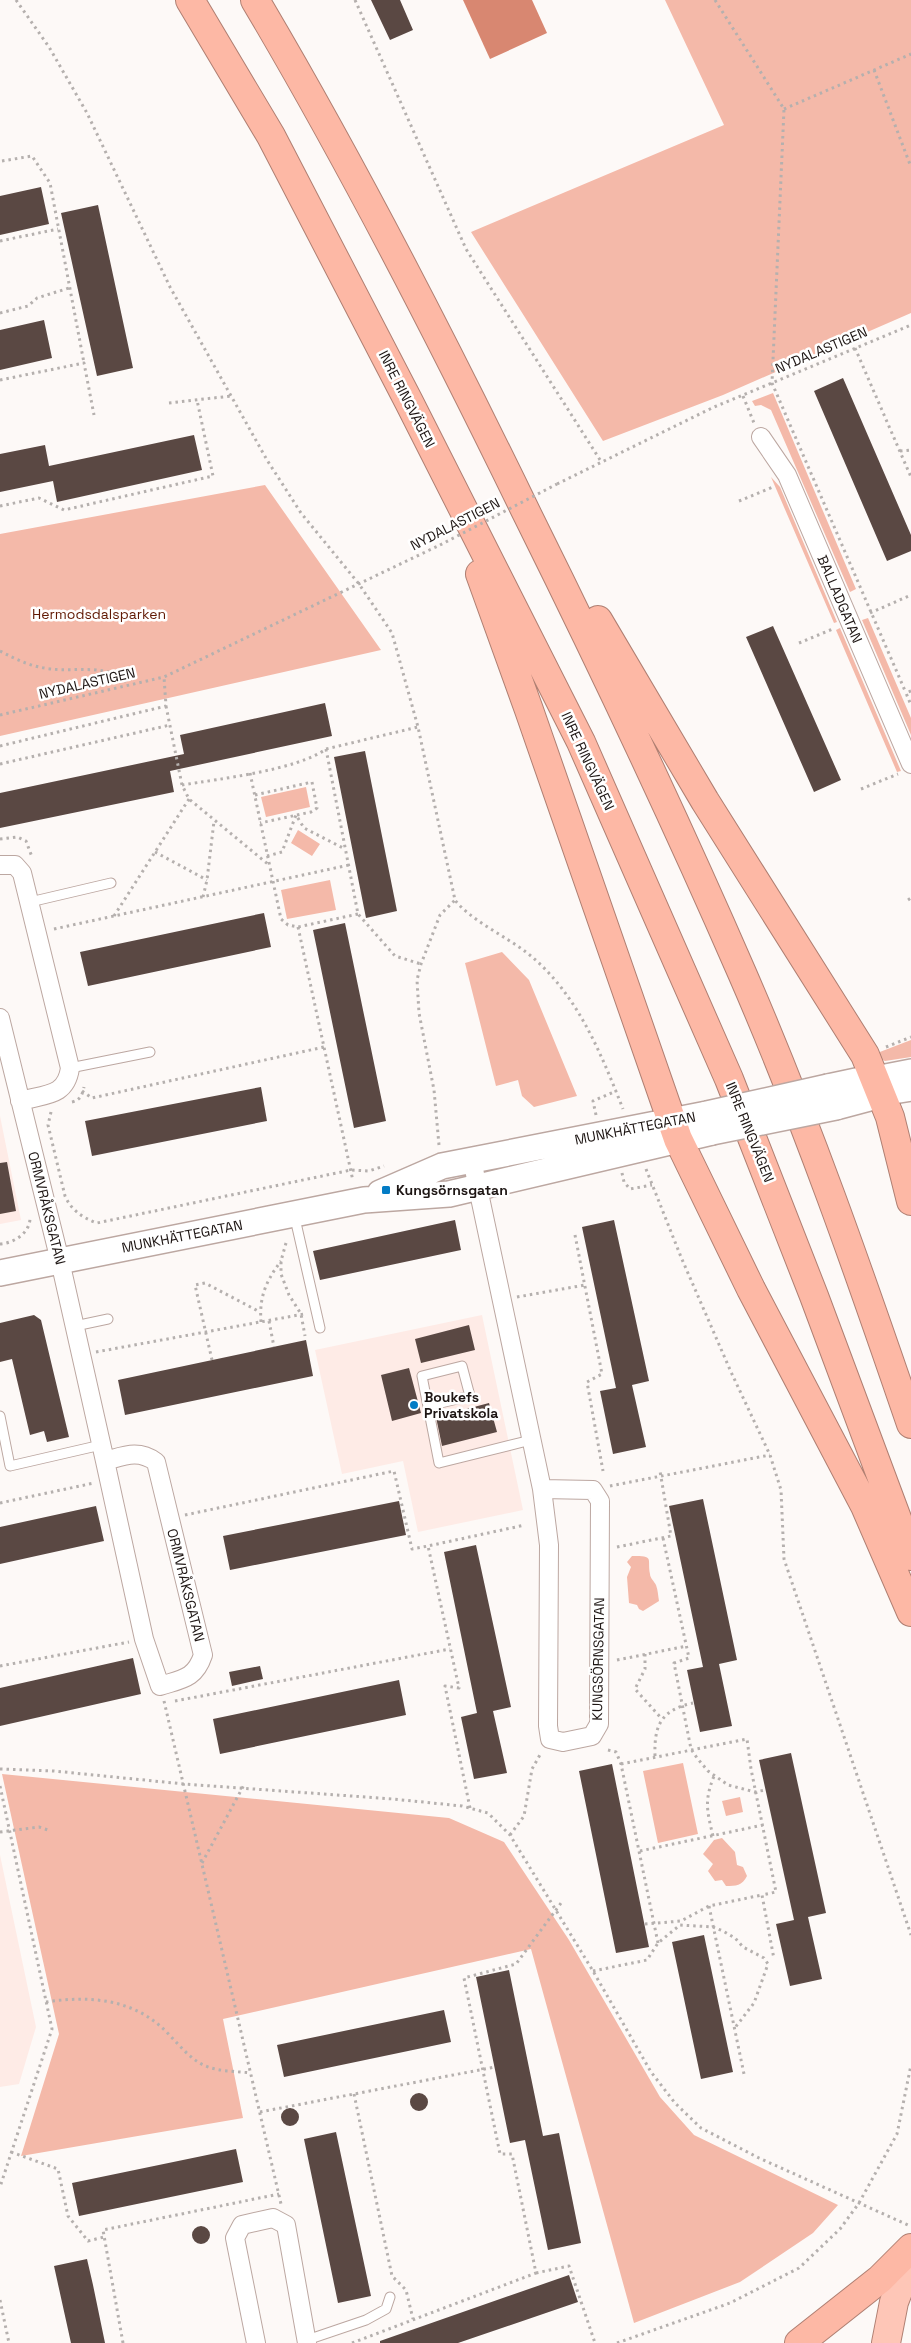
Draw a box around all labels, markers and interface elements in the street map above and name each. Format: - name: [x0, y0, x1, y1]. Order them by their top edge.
- street label: NYDALASTIGEN: [772, 322, 870, 378]
- street label: INRE RINGVÄGEN: [375, 347, 439, 451]
- street label: NYDALASTIGEN: [407, 494, 503, 554]
- street label: BALLADGATAN: [813, 552, 867, 646]
- park label: Hermodsdalsparken: [32, 605, 166, 623]
- street label: NYDALASTIGEN: [37, 663, 137, 703]
- street label: INRE RINGVÄGEN: [557, 709, 619, 813]
- street label: INRE RINGVÄGEN: [722, 1079, 778, 1185]
- street label: MUNKHÄTTEGATAN: [573, 1107, 697, 1149]
- street label: ORMVRÅKSGATAN: [24, 1150, 70, 1266]
- place label: Kungsörnsgatan: [396, 1181, 508, 1199]
- marker: Kungsörnsgatan: [380, 1184, 392, 1196]
- street label: MUNKHÄTTEGATAN: [120, 1215, 244, 1257]
- place label: Boukefs Privatskola: [424, 1388, 498, 1422]
- marker: Boukefs Privatskola: [408, 1399, 420, 1411]
- street label: ORMVRÅKSGATAN: [163, 1527, 209, 1643]
- street label: KUNGSÖRNSGATAN: [588, 1597, 608, 1721]

